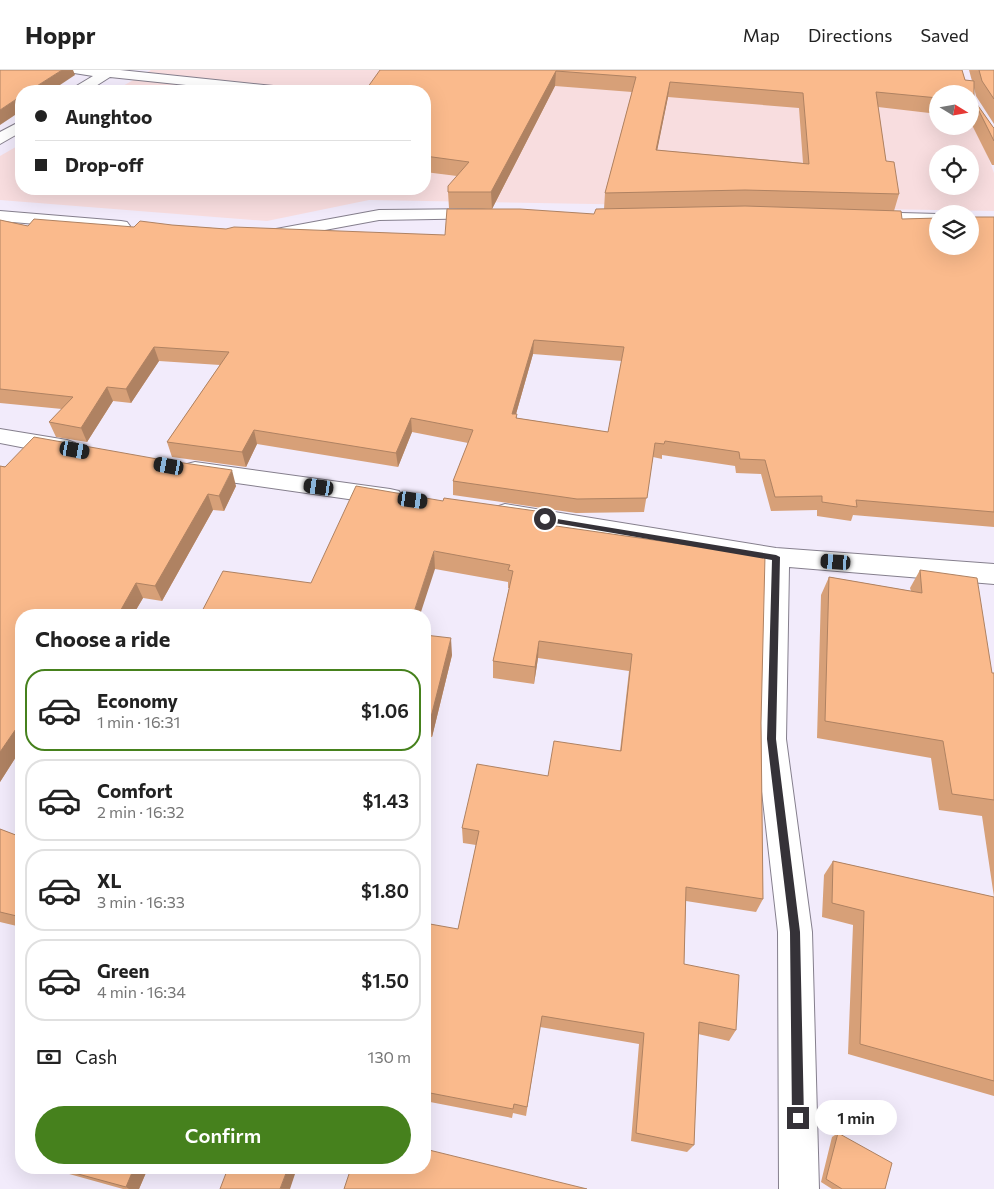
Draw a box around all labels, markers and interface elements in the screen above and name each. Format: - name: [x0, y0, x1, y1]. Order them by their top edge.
- text: Hoppr: [25, 20, 96, 49]
- text: Map: [743, 24, 780, 46]
- text: Directions: [808, 24, 892, 46]
- text: Saved: [920, 24, 969, 46]
- north arrow: [929, 85, 979, 135]
- map controls: [929, 85, 979, 255]
- text: Aunghtoo: [65, 105, 152, 128]
- button: locate: [929, 145, 979, 195]
- text: Drop-off: [65, 153, 144, 176]
- button: layers: [929, 205, 979, 255]
- car: [58, 440, 91, 460]
- car: [152, 456, 185, 476]
- car: [303, 477, 334, 497]
- car: [397, 490, 428, 510]
- route start: [534, 508, 556, 530]
- car: [820, 553, 851, 571]
- text: Choose a ride: [35, 625, 170, 652]
- icon: car: [37, 688, 82, 733]
- text: Economy: [97, 689, 178, 712]
- text: $1.06: [361, 699, 409, 722]
- text: 1 min · 16:31: [97, 712, 180, 731]
- icon: car: [37, 778, 82, 823]
- text: Comfort: [97, 779, 173, 802]
- text: $1.43: [363, 789, 409, 812]
- text: 2 min · 16:32: [97, 802, 184, 821]
- icon: car: [37, 868, 82, 913]
- text: XL: [97, 869, 122, 892]
- text: $1.80: [361, 879, 409, 902]
- text: 3 min · 16:33: [97, 892, 185, 911]
- icon: car: [37, 958, 82, 1003]
- text: Green: [97, 959, 149, 982]
- text: $1.50: [361, 969, 409, 992]
- text: 4 min · 16:34: [97, 982, 186, 1001]
- icon: cash: [35, 1043, 63, 1071]
- text: Cash: [75, 1045, 117, 1068]
- text: 130 m: [368, 1047, 411, 1066]
- callout: 1 min: [816, 1100, 898, 1136]
- button: Confirm: [35, 1106, 411, 1164]
- route end: [787, 1107, 809, 1129]
- text: 1 min: [837, 1108, 875, 1127]

